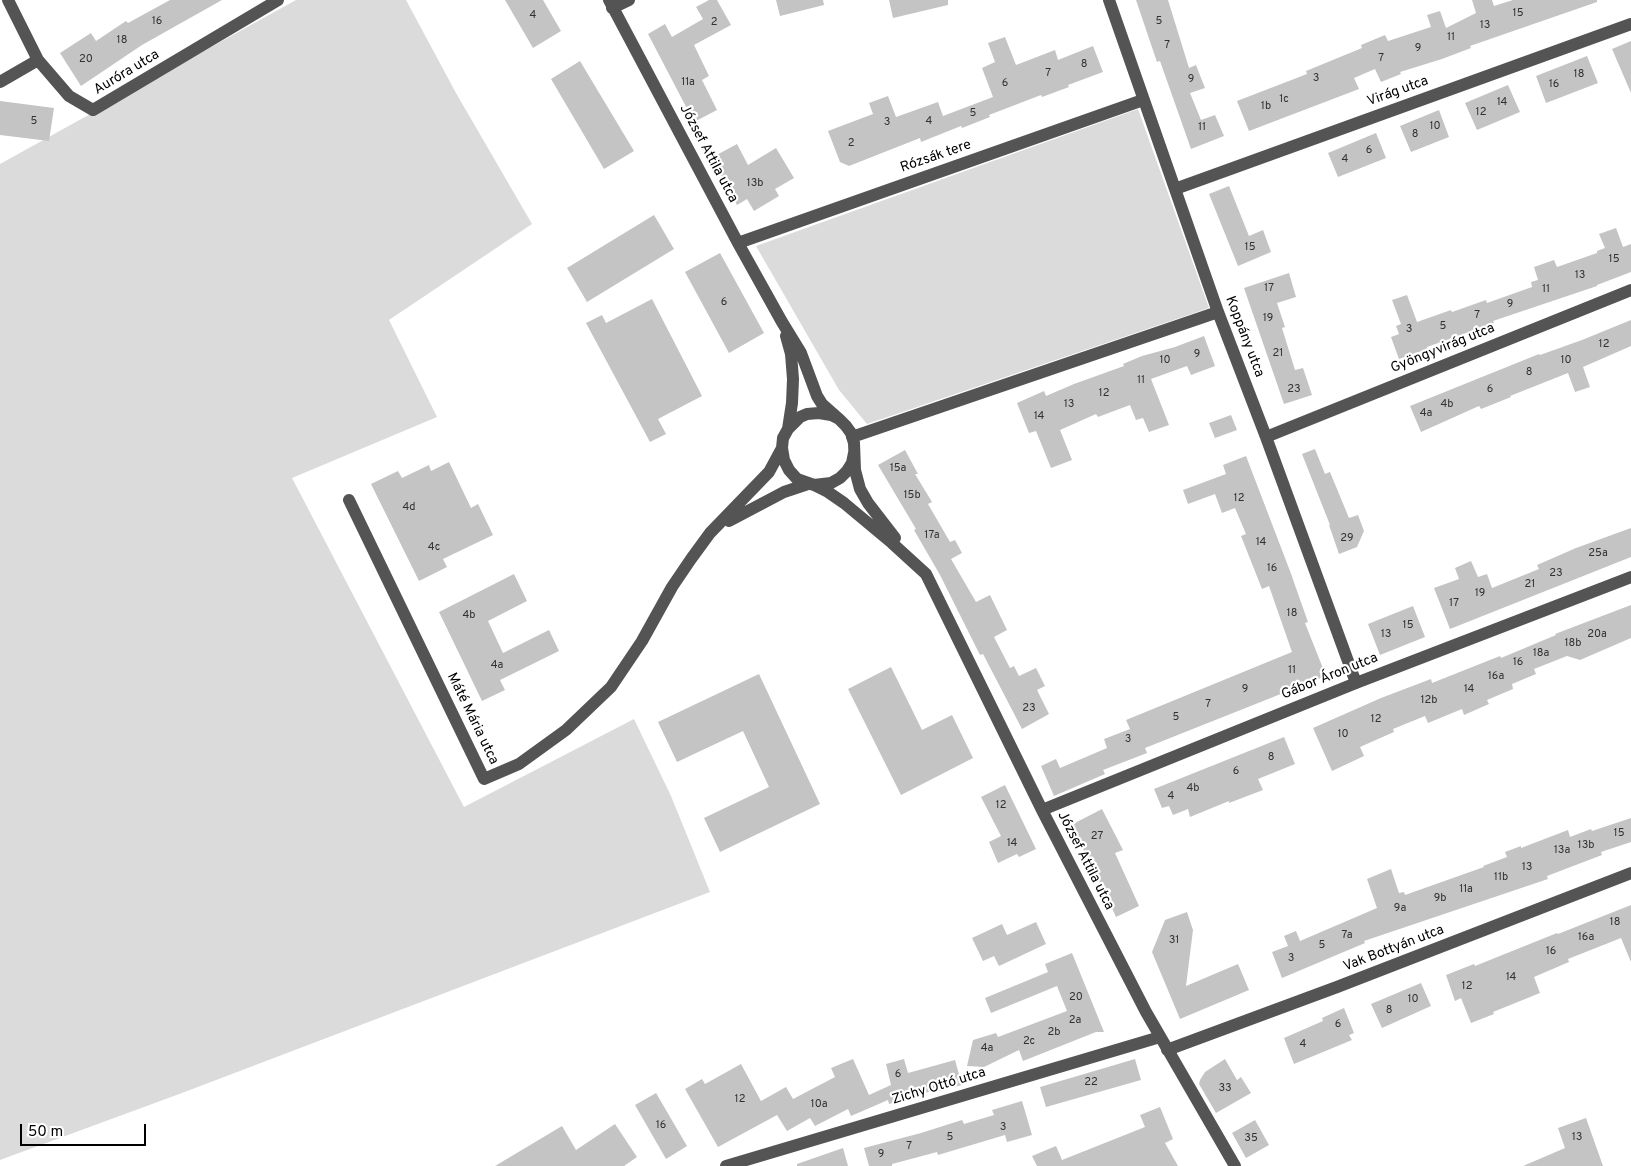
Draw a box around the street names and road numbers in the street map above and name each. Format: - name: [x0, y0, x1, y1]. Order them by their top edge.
- street label: Auróra utca: [91, 47, 163, 99]
- street label: Virág utca: [1365, 73, 1431, 111]
- street label: József Attila utca: [675, 102, 741, 206]
- street label: Rózsák tere: [898, 137, 974, 177]
- street label: Koppány utca: [1221, 294, 1267, 380]
- street label: Gyöngyvirág utca: [1388, 320, 1498, 378]
- street label: Gábor Áron utca: [1279, 650, 1381, 704]
- street label: Máté Mária utca: [443, 670, 501, 768]
- street label: József Attila utca: [1053, 809, 1117, 913]
- street label: Vak Bottyán utca: [1341, 922, 1447, 976]
- street label: Zichy Ottó utca: [890, 1065, 988, 1109]

